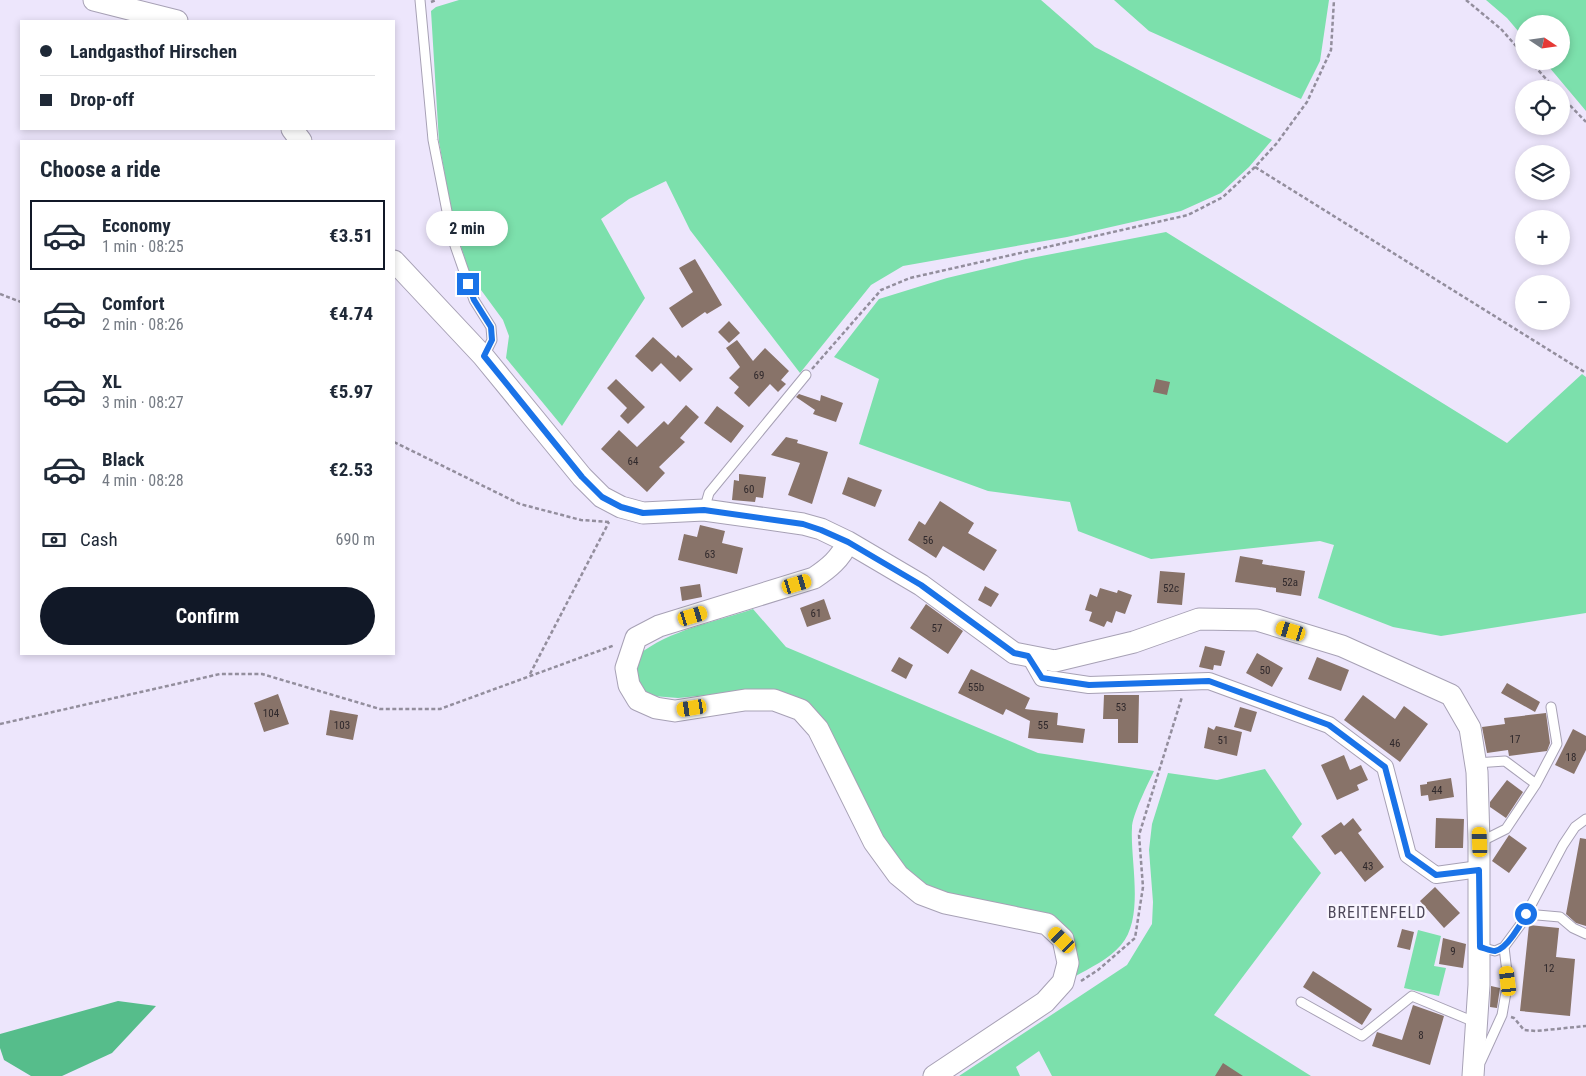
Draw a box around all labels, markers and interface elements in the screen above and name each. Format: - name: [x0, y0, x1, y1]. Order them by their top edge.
- north arrow: [1515, 15, 1570, 70]
- map controls: [1515, 15, 1570, 330]
- text: Landgasthof Hirschen: [70, 40, 237, 63]
- button: locate: [1515, 80, 1570, 135]
- text: Drop-off: [70, 88, 134, 111]
- button: layers: [1515, 145, 1570, 200]
- text: Choose a ride: [40, 157, 161, 182]
- button: +: [1515, 210, 1570, 265]
- callout: 2 min: [427, 212, 509, 246]
- icon: car: [42, 213, 87, 258]
- text: Economy: [102, 214, 171, 237]
- text: 2 min: [449, 219, 485, 238]
- text: €3.51: [329, 224, 373, 247]
- text: 1 min · 08:25: [102, 237, 184, 256]
- route end: [457, 273, 479, 295]
- button: −: [1515, 275, 1570, 330]
- icon: car: [42, 291, 87, 336]
- text: Comfort: [102, 292, 165, 315]
- text: €4.74: [329, 302, 373, 325]
- text: 2 min · 08:26: [102, 315, 184, 334]
- icon: car: [42, 369, 87, 414]
- house number: 69: [754, 369, 764, 382]
- text: XL: [102, 370, 122, 393]
- text: €5.97: [329, 380, 373, 403]
- text: 3 min · 08:27: [102, 393, 184, 412]
- icon: car: [42, 447, 87, 492]
- text: Black: [102, 448, 144, 471]
- house number: 64: [628, 455, 639, 468]
- text: €2.53: [329, 458, 373, 481]
- text: 4 min · 08:28: [102, 471, 184, 490]
- house number: 60: [744, 483, 754, 496]
- icon: cash: [40, 526, 68, 554]
- text: Cash: [80, 528, 118, 551]
- text: 690 m: [336, 530, 375, 549]
- house number: 56: [923, 534, 933, 547]
- house number: 63: [705, 548, 715, 561]
- car: [780, 572, 813, 596]
- house number: 52a: [1282, 576, 1298, 589]
- house number: 52c: [1163, 582, 1179, 595]
- button: Confirm: [40, 587, 375, 645]
- car: [676, 604, 709, 628]
- house number: 61: [811, 607, 821, 620]
- car: [1274, 619, 1307, 643]
- house number: 57: [932, 622, 942, 635]
- house number: 50: [1260, 664, 1270, 677]
- house number: 55b: [968, 681, 984, 694]
- car: [676, 698, 707, 718]
- house number: 53: [1116, 701, 1126, 714]
- house number: 104: [263, 707, 280, 720]
- house number: 103: [334, 719, 350, 732]
- house number: 55: [1038, 719, 1048, 732]
- house number: 17: [1510, 733, 1520, 746]
- house number: 51: [1218, 734, 1228, 747]
- house number: 46: [1390, 737, 1400, 750]
- house number: 18: [1566, 751, 1576, 764]
- house number: 44: [1432, 784, 1443, 797]
- car: [1471, 827, 1488, 857]
- house number: 43: [1363, 860, 1373, 873]
- district label: BREITENFELD: [1328, 903, 1426, 922]
- route start: [1515, 903, 1537, 925]
- car: [1046, 924, 1078, 956]
- house number: 9: [1450, 945, 1456, 958]
- house number: 12: [1544, 962, 1554, 975]
- car: [1498, 965, 1517, 997]
- house number: 8: [1418, 1029, 1424, 1042]

